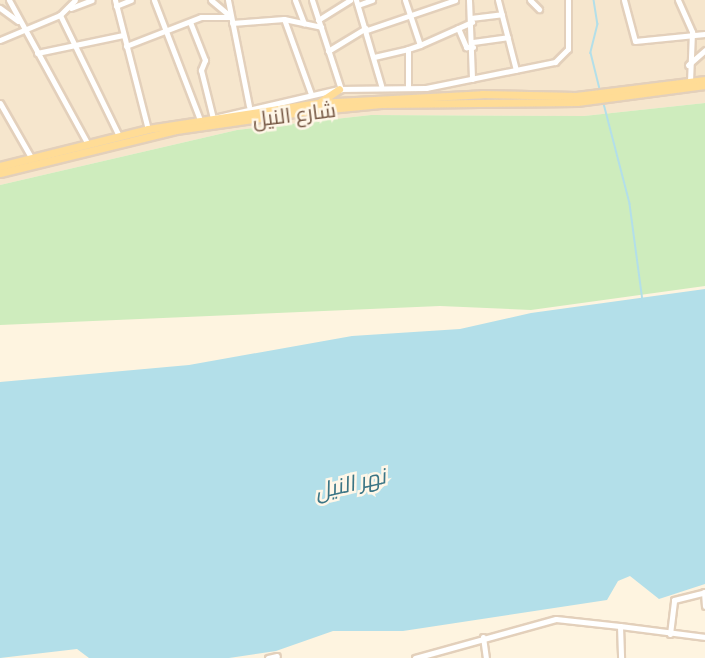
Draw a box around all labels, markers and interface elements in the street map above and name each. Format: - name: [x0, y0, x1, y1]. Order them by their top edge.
- street label: شارع النيل: [251, 96, 337, 132]
- water label: نهر النيل: [312, 462, 388, 504]

